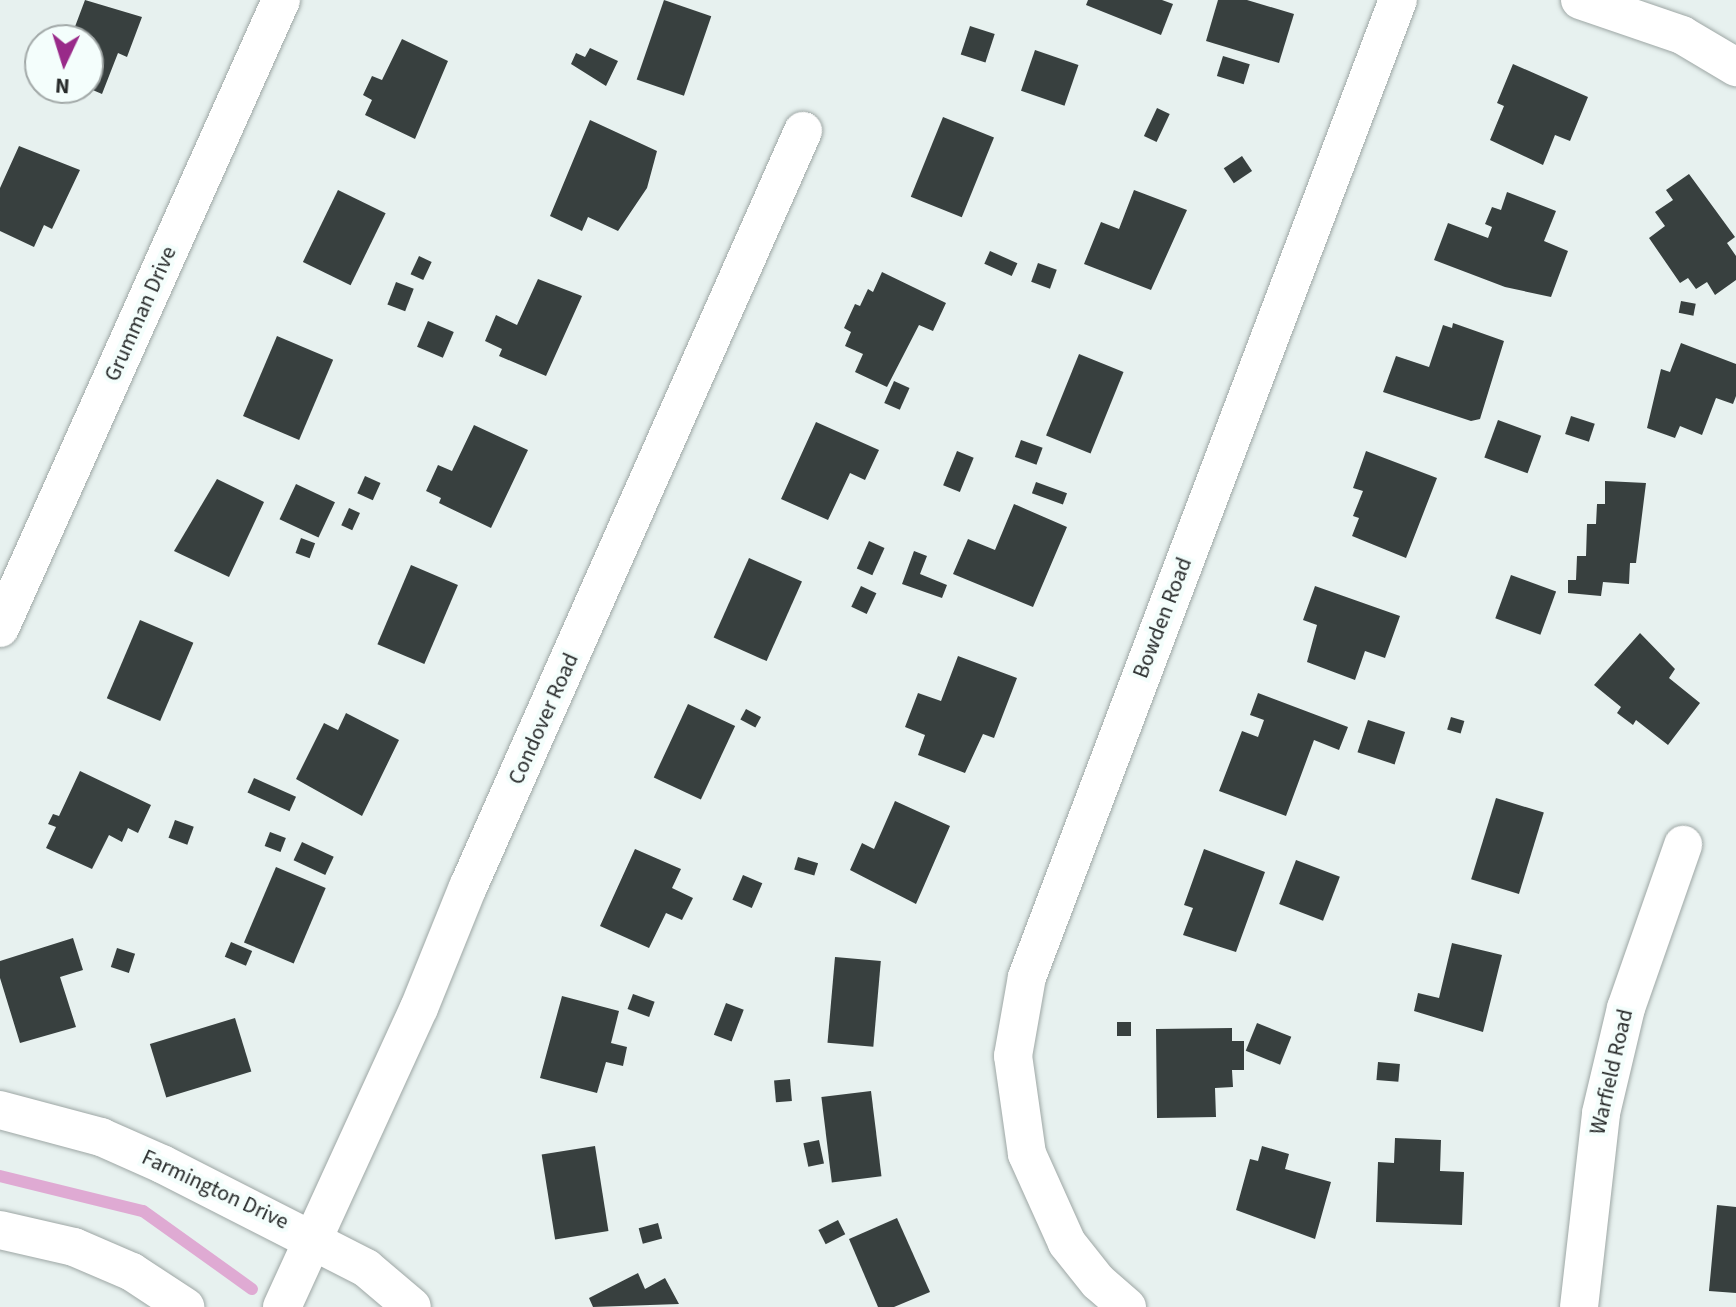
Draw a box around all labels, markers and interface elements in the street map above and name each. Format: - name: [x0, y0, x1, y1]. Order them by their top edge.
- north arrow: [24, 24, 104, 104]
- text: N: [54, 69, 71, 102]
- street label: Grumman Drive: [99, 242, 183, 386]
- street label: Bowden Road: [1128, 554, 1198, 682]
- street label: Condover Road: [503, 649, 585, 789]
- street label: Warfield Road: [1585, 1007, 1639, 1137]
- street label: Farmington Drive: [137, 1144, 293, 1236]

